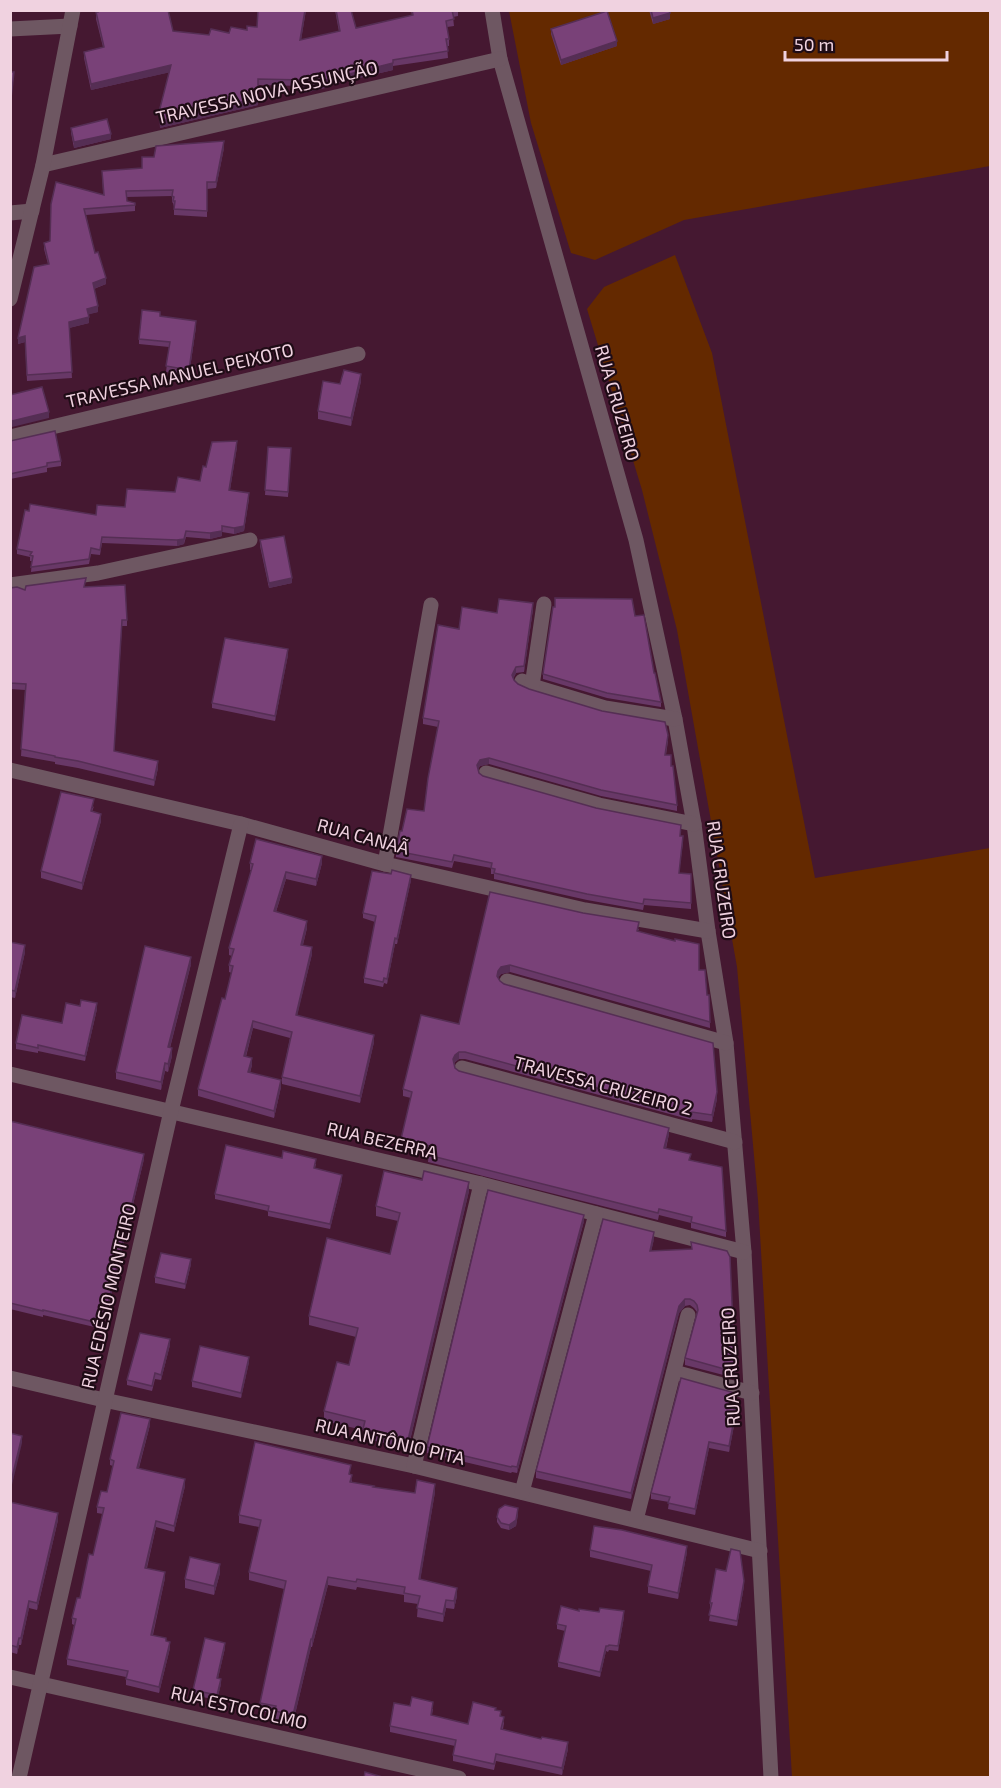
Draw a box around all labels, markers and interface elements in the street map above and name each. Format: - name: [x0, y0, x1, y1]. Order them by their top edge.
- scale bar: [785, 24, 947, 62]
- text: 50 m: [794, 33, 834, 55]
- street label: TRAVESSA NOVA ASSUNÇÃO: [154, 56, 380, 129]
- street label: TRAVESSA MANUEL PEIXOTO: [64, 338, 296, 412]
- street label: RUA CRUZEIRO: [591, 342, 645, 463]
- street label: RUA CANAÃ: [315, 813, 412, 859]
- street label: RUA CRUZEIRO: [703, 819, 741, 940]
- street label: TRAVESSA CRUZEIRO 2: [512, 1051, 695, 1119]
- street label: RUA BEZERRA: [325, 1117, 440, 1164]
- street label: RUA EDÉSIO MONTEIRO: [76, 1201, 140, 1391]
- street label: RUA CRUZEIRO: [716, 1307, 744, 1427]
- street label: RUA ANTÔNIO PITA: [313, 1413, 468, 1469]
- street label: RUA ESTOCOLMO: [169, 1681, 310, 1733]

